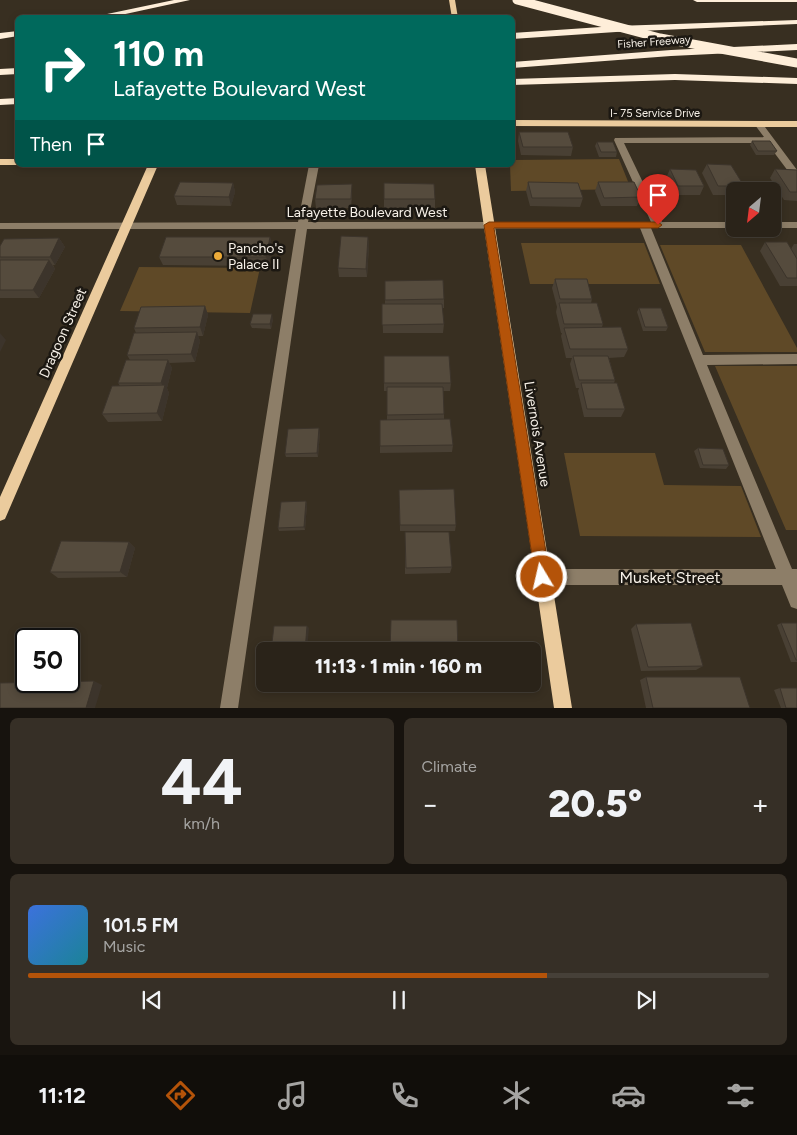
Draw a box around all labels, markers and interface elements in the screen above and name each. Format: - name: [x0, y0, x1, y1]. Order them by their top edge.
- text: 110 m: [113, 33, 204, 75]
- street label: Fisher Freeway: [617, 33, 691, 51]
- icon: right: [30, 35, 95, 100]
- text: Lafayette Boulevard West: [113, 75, 366, 102]
- street label: I- 75 Service Drive: [610, 107, 700, 120]
- icon: arrive: [82, 130, 110, 158]
- text: Then: [30, 133, 72, 156]
- pin: [637, 174, 679, 225]
- icon: arrive: [644, 181, 672, 209]
- north arrow: [726, 182, 781, 238]
- map controls: [726, 182, 781, 237]
- street label: Lafayette Boulevard West: [286, 204, 448, 221]
- place label: Pancho's Palace II: [228, 240, 284, 273]
- marker: Pancho's Palace II: [212, 250, 224, 262]
- street label: Dragoon Street: [36, 285, 90, 381]
- street label: Livernois Avenue: [520, 380, 554, 488]
- position arrow: [515, 550, 567, 602]
- street label: Musket Street: [619, 568, 721, 587]
- speed limit sign: 50: [15, 628, 80, 693]
- text: 11:13 · 1 min · 160 m: [315, 655, 482, 678]
- text: 44: [161, 742, 243, 820]
- text: Climate: [422, 757, 477, 776]
- text: 20.5°: [548, 781, 642, 827]
- text: −: [422, 787, 439, 821]
- text: +: [752, 787, 769, 821]
- text: km/h: [183, 814, 220, 833]
- text: 101.5 FM: [103, 914, 178, 937]
- text: Music: [103, 937, 145, 956]
- icon: previous: [138, 986, 166, 1014]
- icon: pause: [385, 986, 413, 1014]
- icon: next: [632, 986, 660, 1014]
- icon: directions: [163, 1078, 198, 1113]
- icon: music: [275, 1078, 310, 1113]
- icon: phone: [387, 1078, 422, 1113]
- icon: climate: [499, 1078, 534, 1113]
- icon: car: [611, 1078, 646, 1113]
- icon: filters: [723, 1078, 758, 1113]
- text: 11:12: [39, 1082, 86, 1109]

